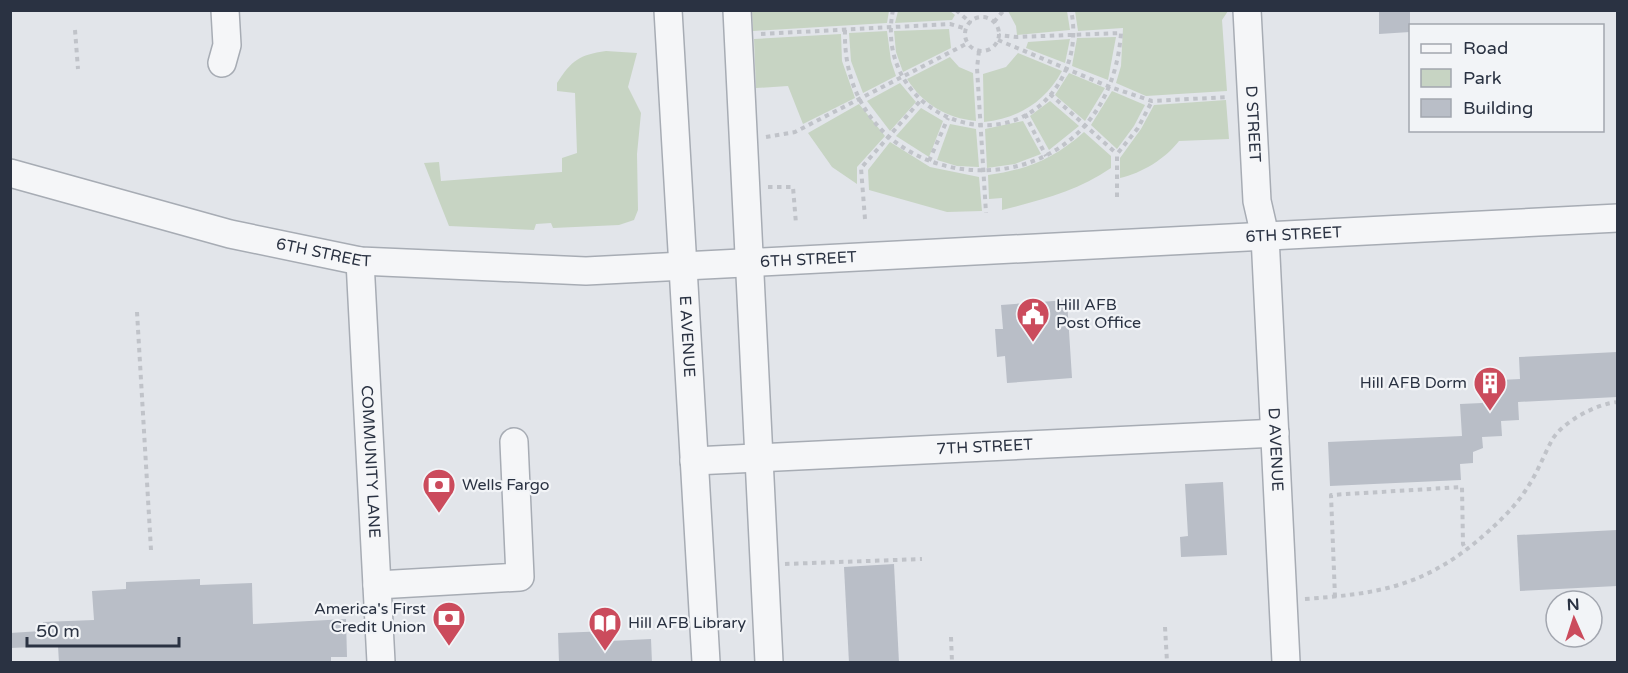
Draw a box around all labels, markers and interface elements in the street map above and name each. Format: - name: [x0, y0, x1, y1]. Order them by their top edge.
- legend: [1409, 24, 1604, 132]
- text: Road: [1463, 37, 1508, 59]
- text: Park: [1463, 67, 1502, 89]
- street label: D STREET: [1241, 85, 1265, 163]
- text: Building: [1463, 97, 1533, 119]
- street label: 6TH STREET: [1245, 222, 1343, 247]
- street label: 6TH STREET: [274, 234, 372, 271]
- street label: 6TH STREET: [760, 247, 857, 272]
- street label: E AVENUE: [675, 295, 699, 378]
- place label: Hill AFB Post Office: [1056, 295, 1141, 333]
- public building icon: Hill AFB Post Office: [1015, 296, 1051, 343]
- building icon: Hill AFB Dorm: [1472, 365, 1508, 412]
- place label: Hill AFB Dorm: [1360, 373, 1467, 393]
- street label: COMMUNITY LANE: [357, 385, 385, 539]
- street label: D AVENUE: [1263, 407, 1288, 492]
- street label: 7TH STREET: [936, 435, 1034, 459]
- bank icon: Wells Fargo: [421, 467, 457, 514]
- place label: Wells Fargo: [462, 475, 550, 495]
- north arrow: [1544, 589, 1604, 649]
- text: N: [1566, 595, 1580, 615]
- place label: America's First Credit Union: [314, 599, 426, 637]
- bank icon: America's First Credit Union: [431, 600, 467, 647]
- library icon: Hill AFB Library: [587, 605, 623, 652]
- scale bar: [27, 610, 178, 648]
- place label: Hill AFB Library: [628, 613, 746, 633]
- text: 50 m: [36, 620, 80, 642]

